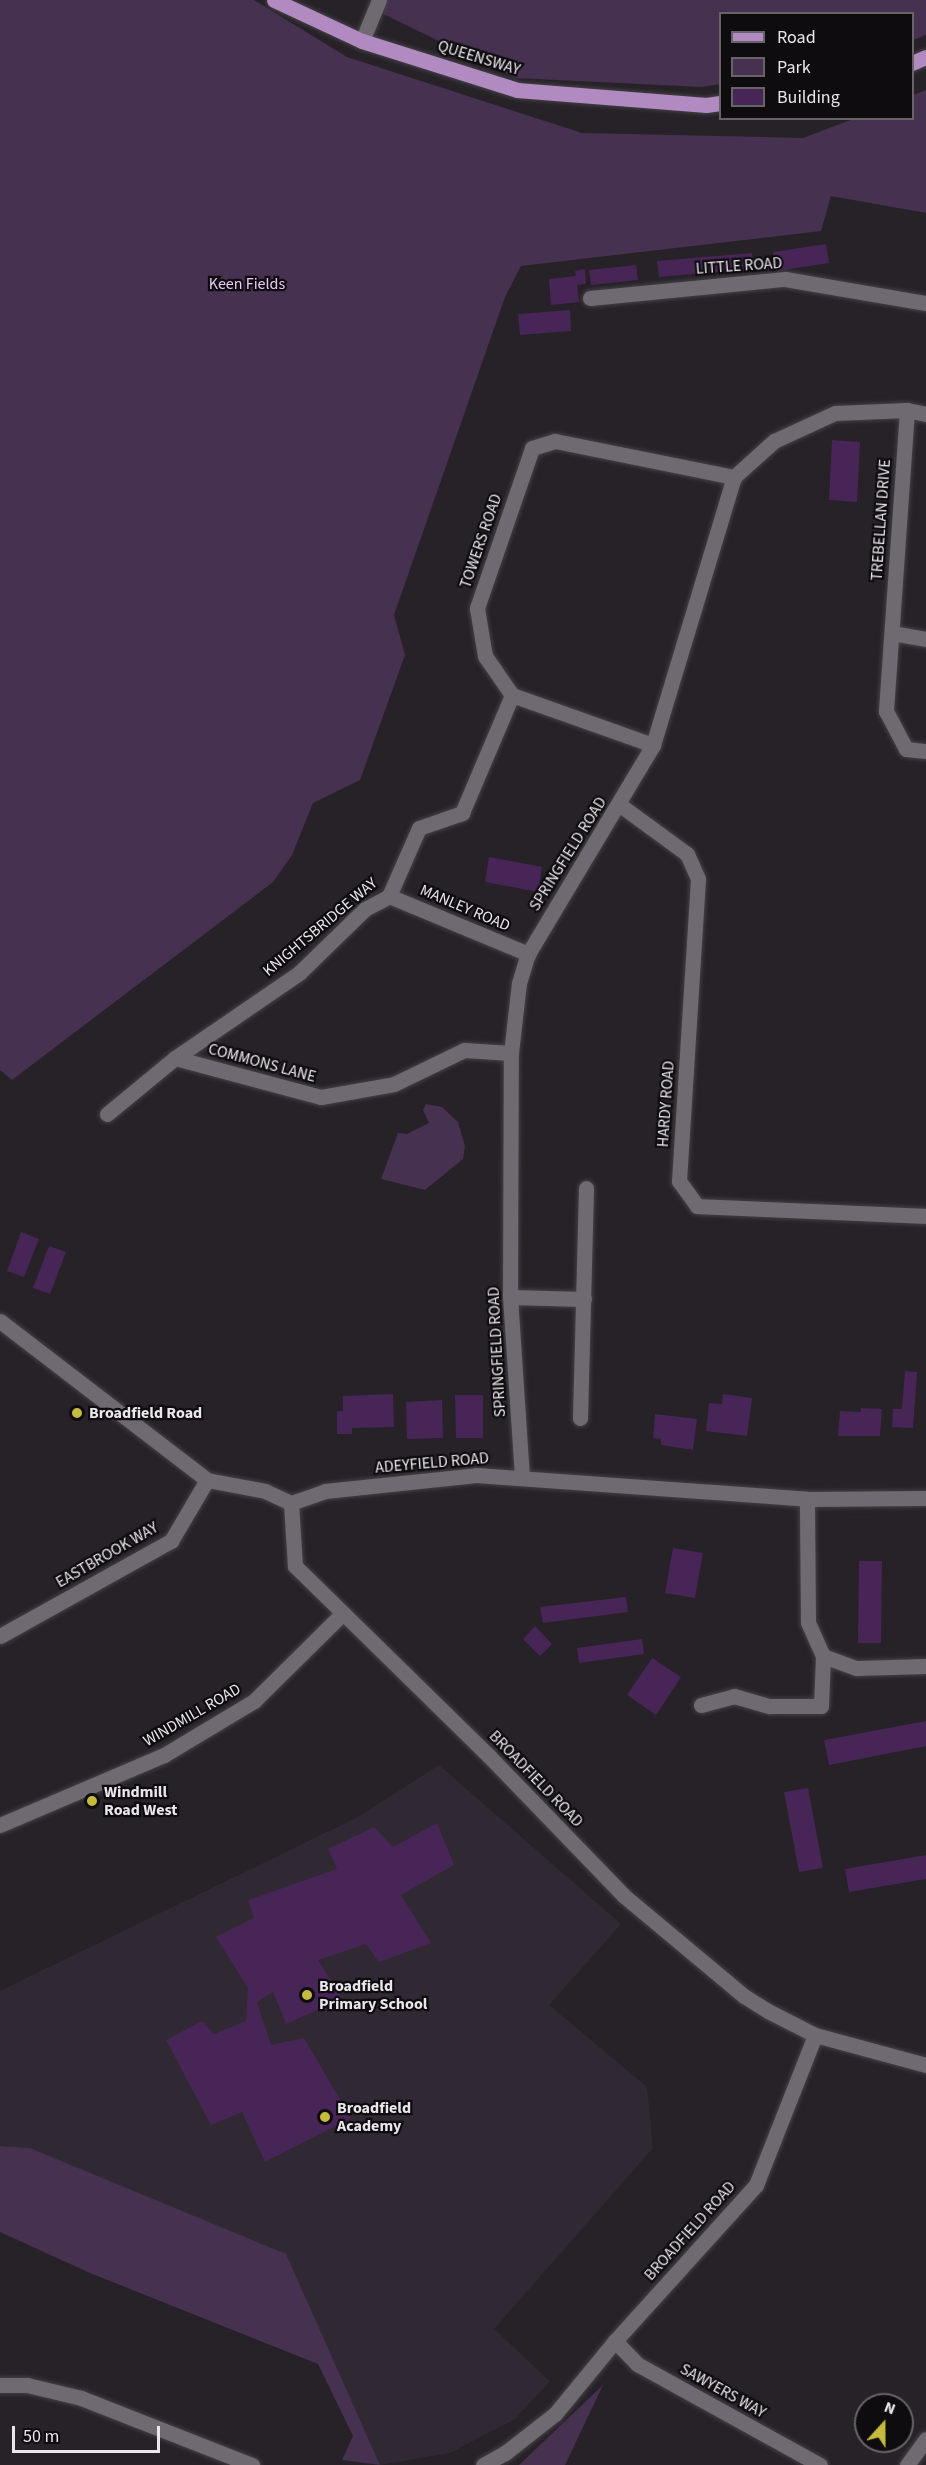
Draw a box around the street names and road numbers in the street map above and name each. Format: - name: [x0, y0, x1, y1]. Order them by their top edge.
- street label: QUEENSWAY: [435, 36, 523, 80]
- street label: LITTLE ROAD: [695, 253, 783, 279]
- street label: TREBELLAN DRIVE: [867, 459, 895, 581]
- street label: TOWERS ROAD: [456, 491, 506, 591]
- street label: SPRINGFIELD ROAD: [525, 794, 611, 914]
- street label: KNIGHTSBRIDGE WAY: [259, 874, 381, 980]
- street label: MANLEY ROAD: [417, 880, 513, 936]
- street label: COMMONS LANE: [206, 1039, 318, 1087]
- street label: HARDY ROAD: [653, 1060, 679, 1148]
- street label: SPRINGFIELD ROAD: [484, 1286, 510, 1418]
- street label: ADEYFIELD ROAD: [374, 1448, 490, 1478]
- street label: EASTBROOK WAY: [52, 1518, 162, 1592]
- street label: WINDMILL ROAD: [140, 1679, 244, 1751]
- street label: BROADFIELD ROAD: [485, 1727, 587, 1831]
- street label: BROADFIELD ROAD: [640, 2177, 740, 2285]
- street label: SAWYERS WAY: [677, 2360, 769, 2422]

